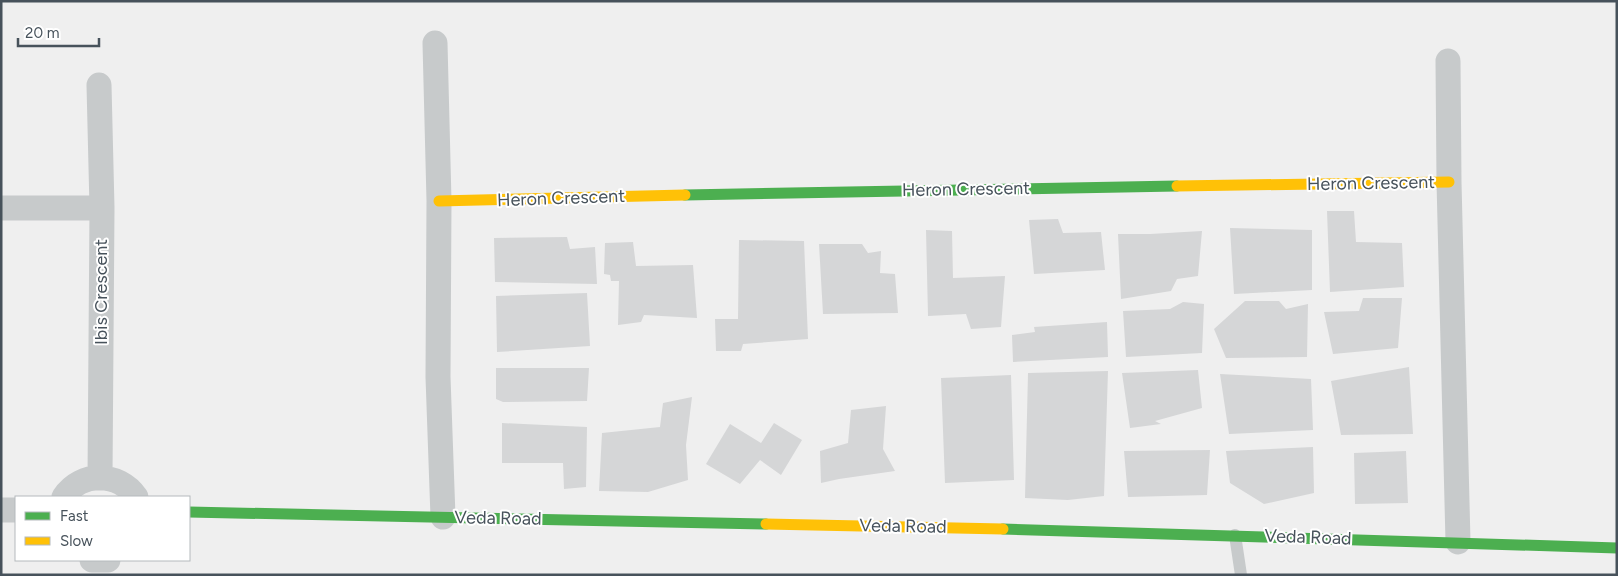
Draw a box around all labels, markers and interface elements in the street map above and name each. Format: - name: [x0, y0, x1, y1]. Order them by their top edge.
- scale bar: [18, 15, 99, 47]
- text: 20 m: [25, 24, 59, 42]
- street label: Heron Crescent: [1307, 171, 1435, 195]
- street label: Heron Crescent: [902, 177, 1030, 201]
- street label: Heron Crescent: [497, 185, 626, 211]
- street label: Ibis Crescent: [90, 239, 112, 345]
- legend: [15, 496, 190, 561]
- street label: Veda Road: [454, 506, 542, 530]
- text: Fast: [60, 507, 89, 525]
- street label: Veda Road: [859, 514, 947, 538]
- street label: Veda Road: [1264, 524, 1352, 550]
- text: Slow: [60, 532, 93, 550]

